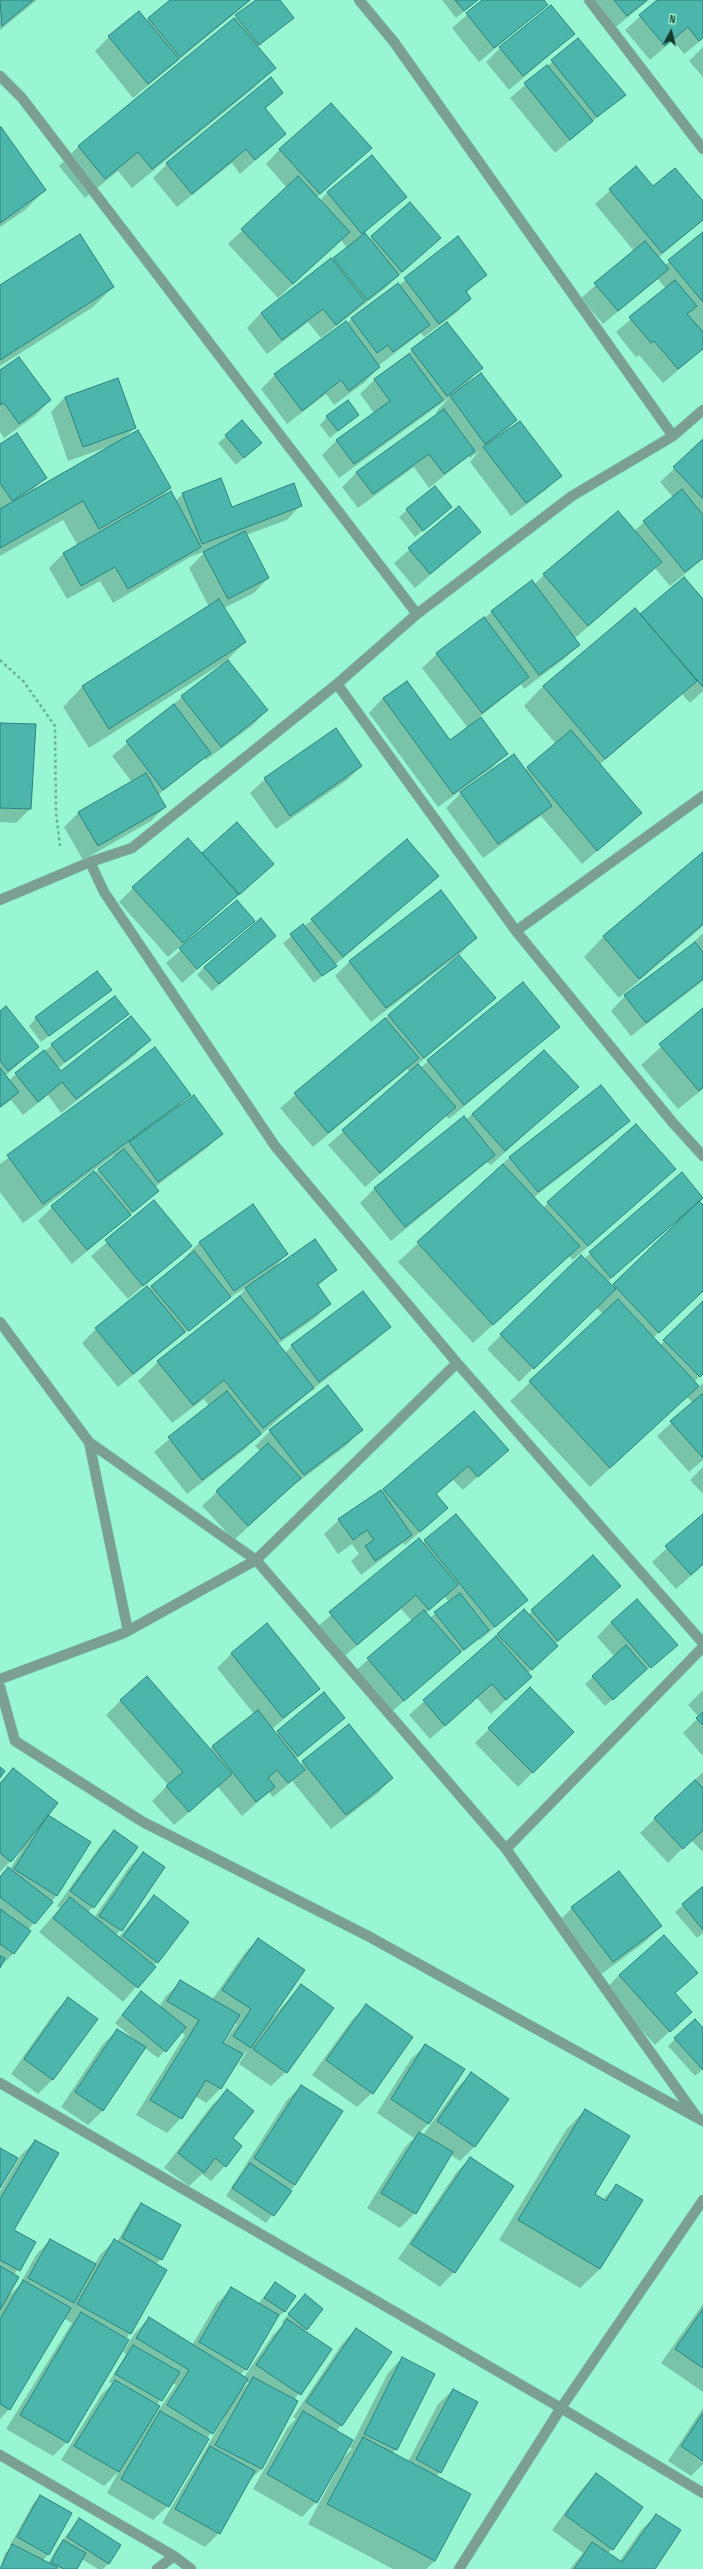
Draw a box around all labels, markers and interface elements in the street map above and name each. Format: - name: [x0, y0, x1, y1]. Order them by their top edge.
- north arrow: [651, 12, 691, 52]
- text: N: [669, 13, 676, 26]

